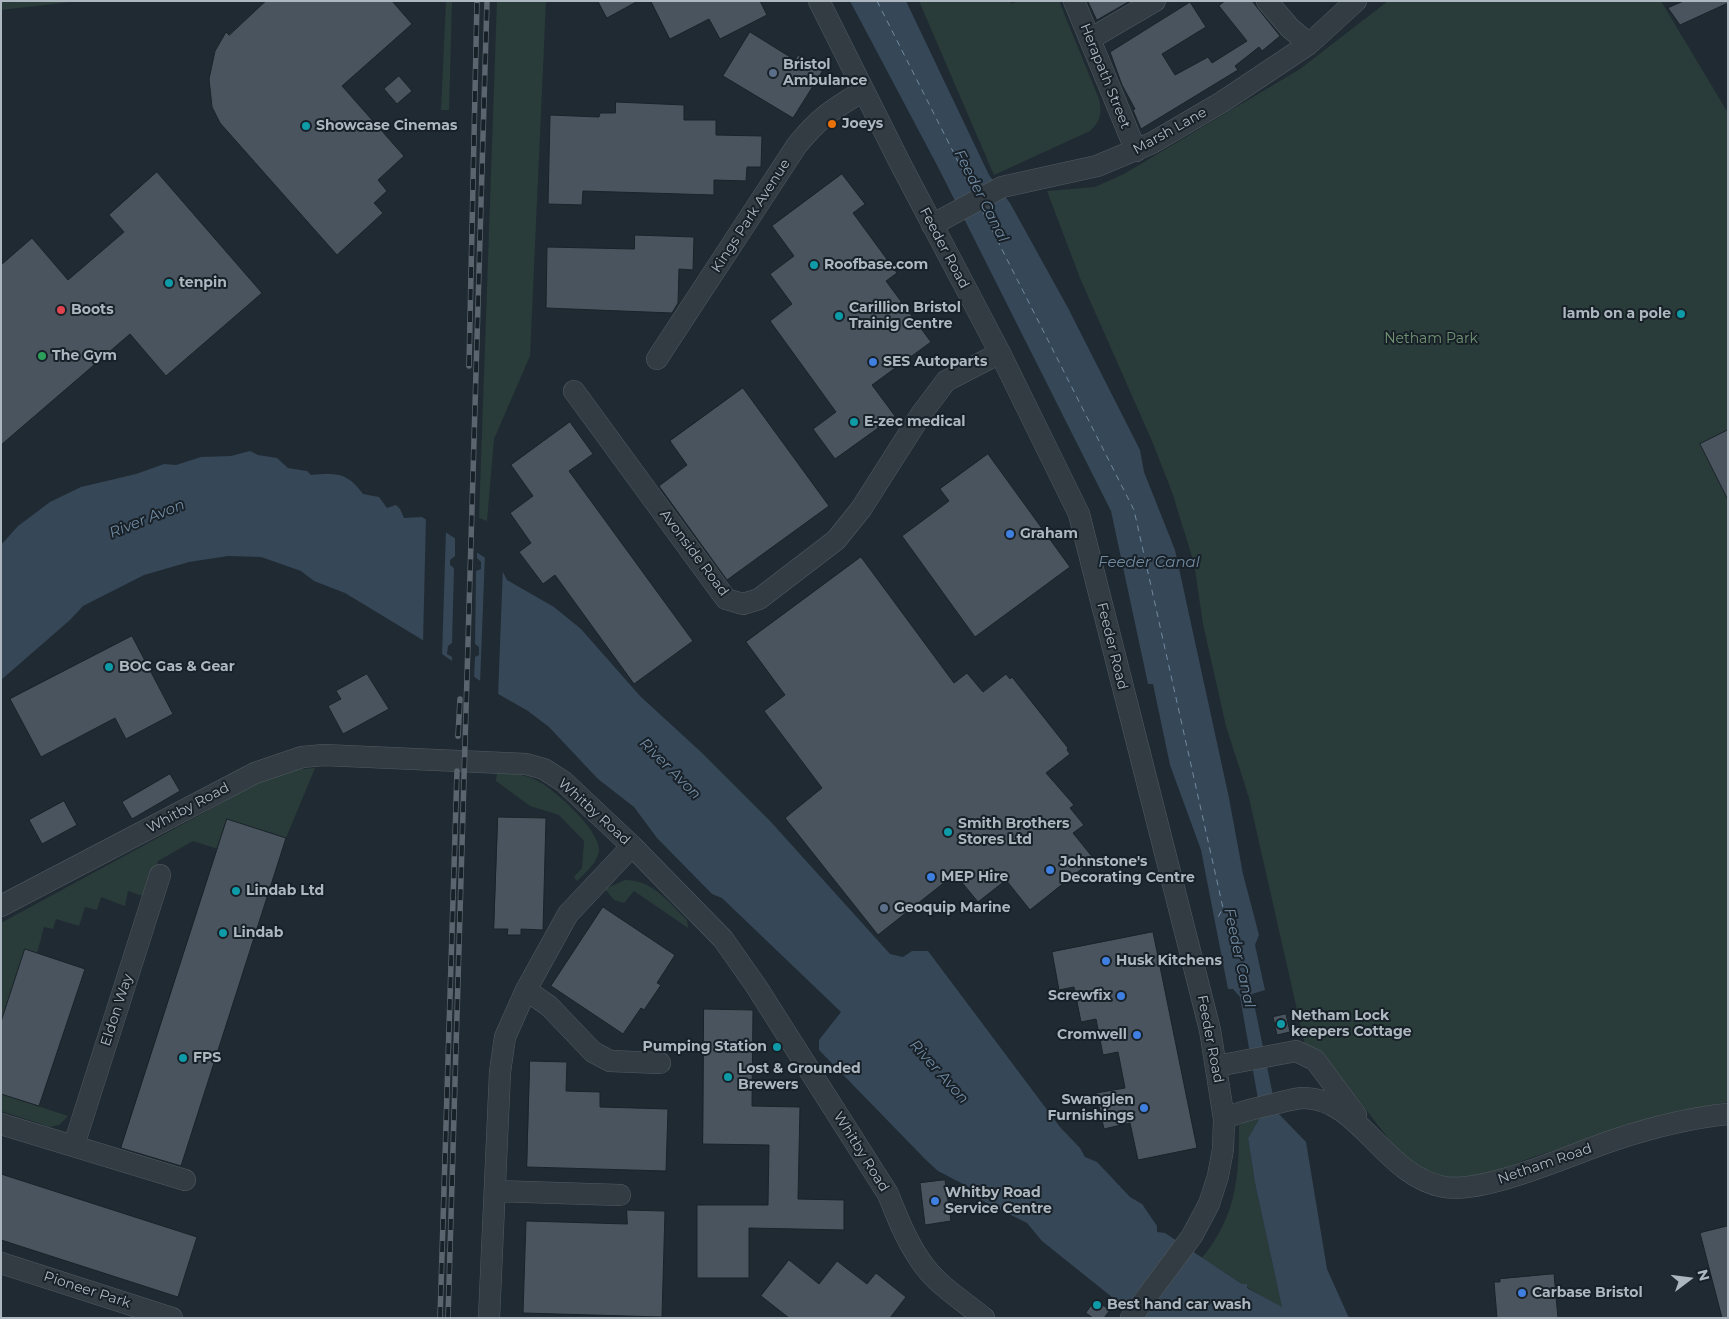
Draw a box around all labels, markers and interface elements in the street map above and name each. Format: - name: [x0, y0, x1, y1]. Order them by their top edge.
- street label: Herapath Street: [1076, 21, 1134, 131]
- place label: Bristol Ambulance: [783, 57, 867, 90]
- marker: Bristol Ambulance: [767, 67, 779, 79]
- street label: Marsh Lane: [1130, 104, 1210, 158]
- place label: Joeys: [842, 116, 883, 132]
- place label: Showcase Cinemas: [316, 118, 457, 134]
- marker: Joeys: [826, 118, 838, 130]
- marker: Showcase Cinemas: [300, 120, 312, 132]
- water label: Feeder Canal: [950, 147, 1012, 245]
- street label: Kings Park Avenue: [708, 156, 794, 276]
- street label: Feeder Road: [916, 205, 972, 291]
- place label: Roofbase.com: [824, 257, 928, 273]
- marker: Roofbase.com: [808, 259, 820, 271]
- place label: tenpin: [179, 275, 227, 291]
- marker: tenpin: [163, 277, 175, 289]
- place label: Carillion Bristol Trainig Centre: [849, 300, 961, 332]
- place label: Boots: [71, 302, 114, 318]
- marker: Boots: [55, 304, 67, 316]
- place label: lamb on a pole: [1563, 306, 1671, 322]
- marker: lamb on a pole: [1675, 308, 1687, 320]
- marker: Carillion Bristol Trainig Centre: [833, 310, 845, 322]
- park label: Netham Park: [1384, 331, 1478, 347]
- place label: The Gym: [52, 348, 117, 364]
- marker: The Gym: [36, 350, 48, 362]
- place label: SES Autoparts: [883, 354, 987, 370]
- marker: SES Autoparts: [867, 356, 879, 368]
- place label: E-zec medical: [864, 414, 966, 430]
- marker: E-zec medical: [848, 416, 860, 428]
- water label: River Avon: [107, 496, 187, 542]
- street label: Avonside Road: [656, 506, 732, 600]
- place label: Graham: [1020, 526, 1078, 542]
- marker: Graham: [1004, 528, 1016, 540]
- water label: Feeder Canal: [1098, 554, 1200, 572]
- street label: Feeder Road: [1093, 601, 1131, 691]
- place label: BOC Gas & Gear: [119, 659, 235, 675]
- marker: BOC Gas & Gear: [103, 661, 115, 673]
- water label: River Avon: [635, 734, 705, 804]
- street label: Whitby Road: [554, 775, 634, 849]
- street label: Whitby Road: [144, 779, 232, 837]
- place label: Smith Brothers Stores Ltd: [958, 816, 1069, 849]
- marker: Smith Brothers Stores Ltd: [942, 826, 954, 838]
- place label: Johnstone's Decorating Centre: [1060, 854, 1195, 886]
- marker: Johnstone's Decorating Centre: [1044, 864, 1056, 876]
- place label: MEP Hire: [941, 869, 1008, 885]
- marker: MEP Hire: [925, 871, 937, 883]
- place label: Lindab Ltd: [246, 883, 324, 899]
- marker: Lindab Ltd: [230, 885, 242, 897]
- place label: Geoquip Marine: [894, 900, 1011, 916]
- marker: Geoquip Marine: [878, 902, 890, 914]
- water label: Feeder Canal: [1220, 906, 1258, 1010]
- place label: Lindab: [233, 925, 283, 941]
- marker: Lindab: [217, 927, 229, 939]
- place label: Husk Kitchens: [1116, 953, 1222, 969]
- marker: Husk Kitchens: [1100, 955, 1112, 967]
- street label: Eldon Way: [97, 972, 137, 1048]
- place label: Screwfix: [1048, 988, 1111, 1004]
- marker: Screwfix: [1115, 990, 1127, 1002]
- street label: Feeder Road: [1193, 994, 1227, 1084]
- place label: Netham Lock keepers Cottage: [1291, 1008, 1412, 1040]
- marker: Netham Lock keepers Cottage: [1275, 1018, 1287, 1030]
- place label: Cromwell: [1057, 1027, 1127, 1043]
- marker: Cromwell: [1131, 1029, 1143, 1041]
- water label: River Avon: [906, 1036, 972, 1108]
- place label: Pumping Station: [643, 1039, 767, 1055]
- marker: Pumping Station: [771, 1041, 783, 1053]
- place label: FPS: [193, 1050, 221, 1066]
- marker: FPS: [177, 1052, 189, 1064]
- place label: Lost & Grounded Brewers: [738, 1061, 861, 1094]
- marker: Lost & Grounded Brewers: [722, 1071, 734, 1083]
- place label: Swanglen Furnishings: [1047, 1092, 1134, 1124]
- marker: Swanglen Furnishings: [1138, 1102, 1150, 1114]
- street label: Whitby Road: [830, 1109, 892, 1195]
- street label: Netham Road: [1496, 1140, 1594, 1188]
- place label: Whitby Road Service Centre: [945, 1185, 1052, 1218]
- marker: Whitby Road Service Centre: [929, 1195, 941, 1207]
- north arrow: [1664, 1254, 1714, 1304]
- text: N: [1693, 1267, 1714, 1283]
- street label: Pioneer Park: [41, 1268, 133, 1312]
- place label: Carbase Bristol: [1532, 1285, 1643, 1301]
- marker: Carbase Bristol: [1516, 1287, 1528, 1299]
- place label: Best hand car wash: [1107, 1297, 1251, 1313]
- marker: Best hand car wash: [1091, 1299, 1103, 1311]

